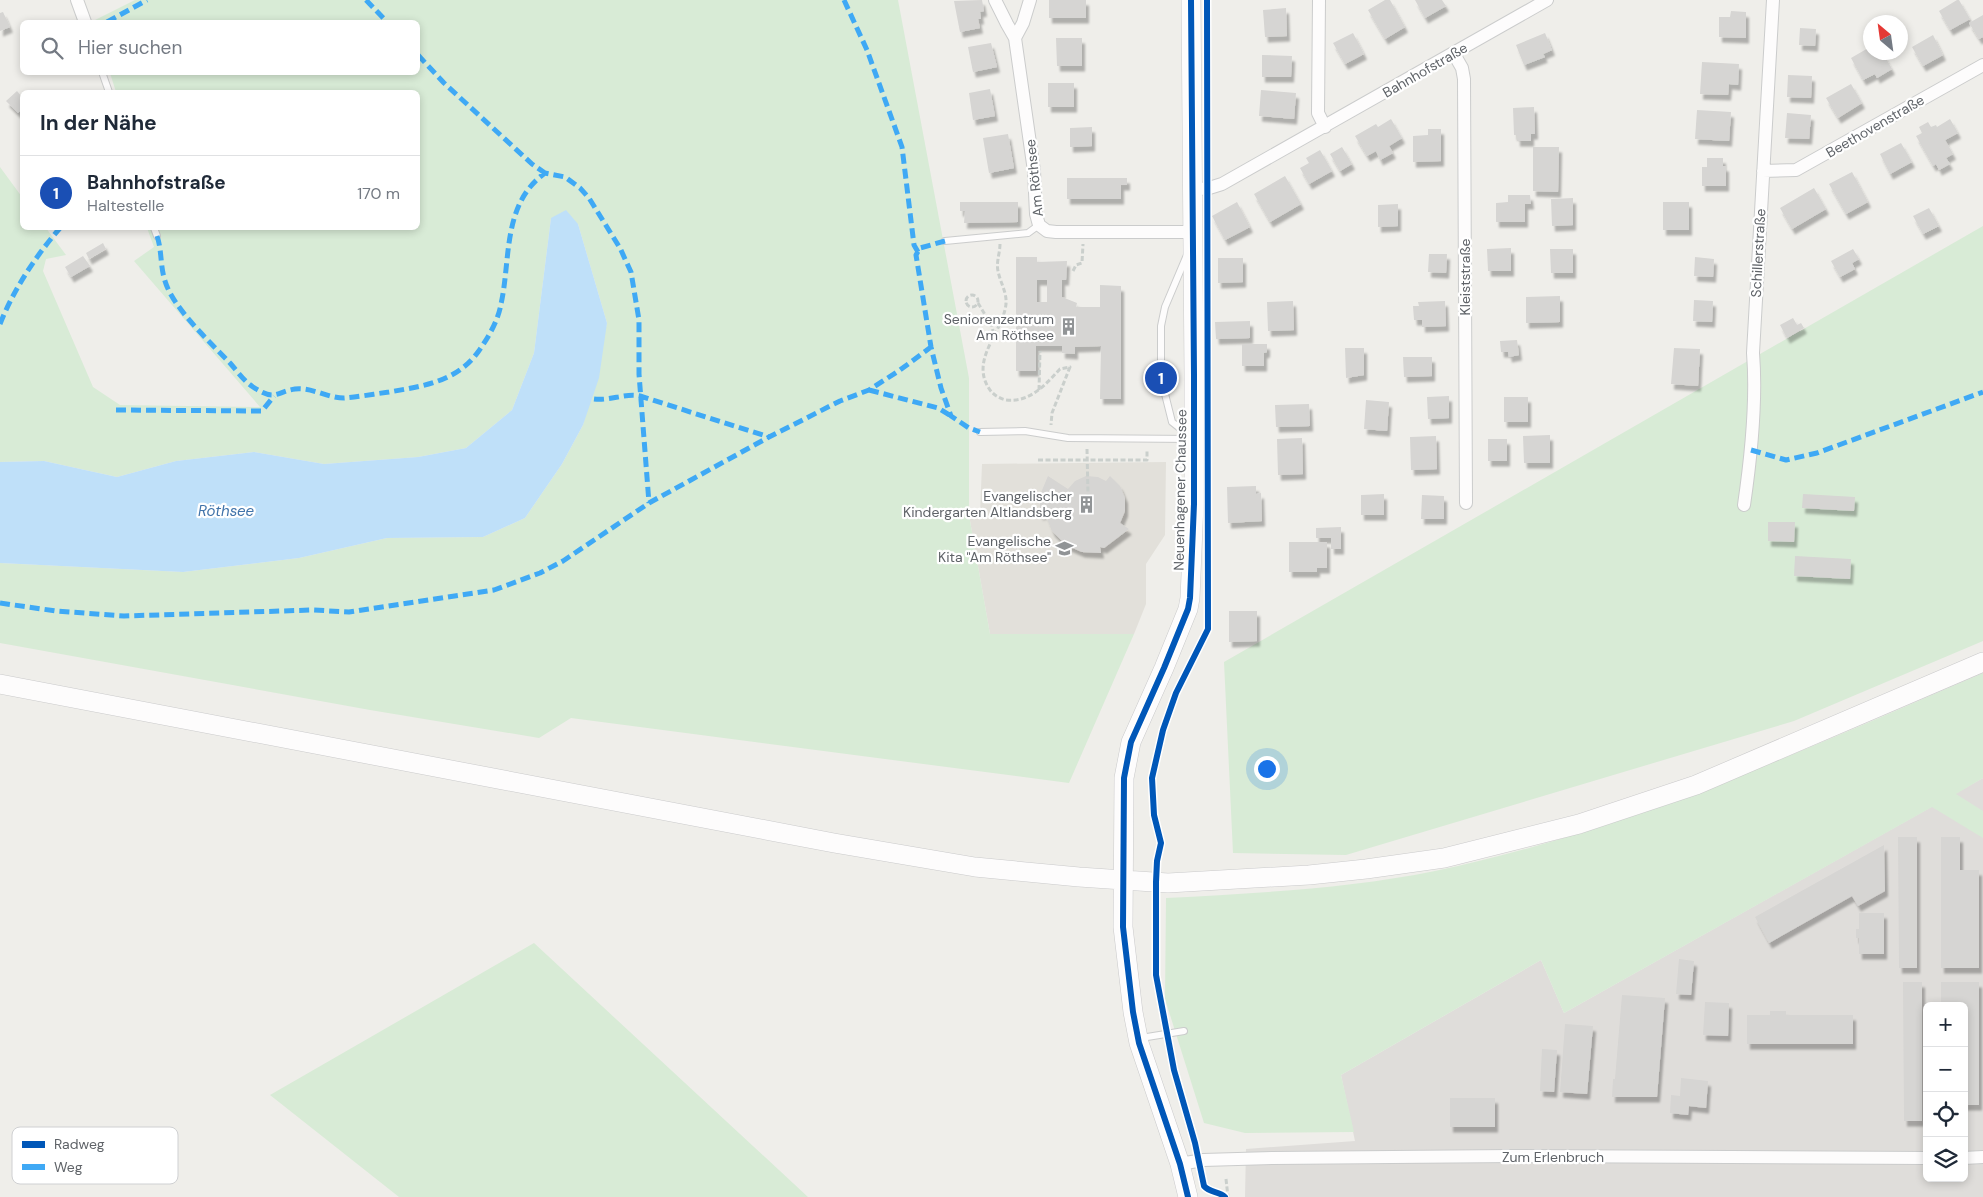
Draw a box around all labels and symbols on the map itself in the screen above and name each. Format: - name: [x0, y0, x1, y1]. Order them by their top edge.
- north arrow: [1863, 15, 1908, 60]
- street label: Bahnhofstraße: [1379, 38, 1471, 102]
- street label: Beethovenstraße: [1823, 91, 1927, 161]
- street label: Am Röthsee: [1021, 138, 1047, 218]
- street label: Schillerstraße: [1747, 208, 1769, 298]
- street label: Kleiststraße: [1456, 239, 1474, 315]
- place label: Seniorenzentrum Am Röthsee: [944, 310, 1054, 344]
- building icon: Seniorenzentrum Am Röthsee: [1058, 317, 1078, 337]
- pin: 1: [1145, 359, 1177, 397]
- street label: Neuenhagener Chaussee: [1170, 409, 1190, 571]
- place label: Evangelischer Kindergarten Altlandsberg: [903, 487, 1072, 521]
- building icon: Evangelischer Kindergarten Altlandsberg: [1076, 494, 1096, 514]
- water label: Röthsee: [198, 501, 255, 521]
- place label: Evangelische Kita "Am Röthsee": [938, 532, 1051, 566]
- school or university icon: Evangelische Kita "Am Röthsee": [1055, 539, 1075, 559]
- your location: [1254, 756, 1280, 782]
- legend: [12, 1127, 178, 1184]
- text: Radweg: [54, 1135, 105, 1153]
- street label: Zum Erlenbruch: [1502, 1148, 1604, 1166]
- text: Weg: [54, 1158, 83, 1176]

